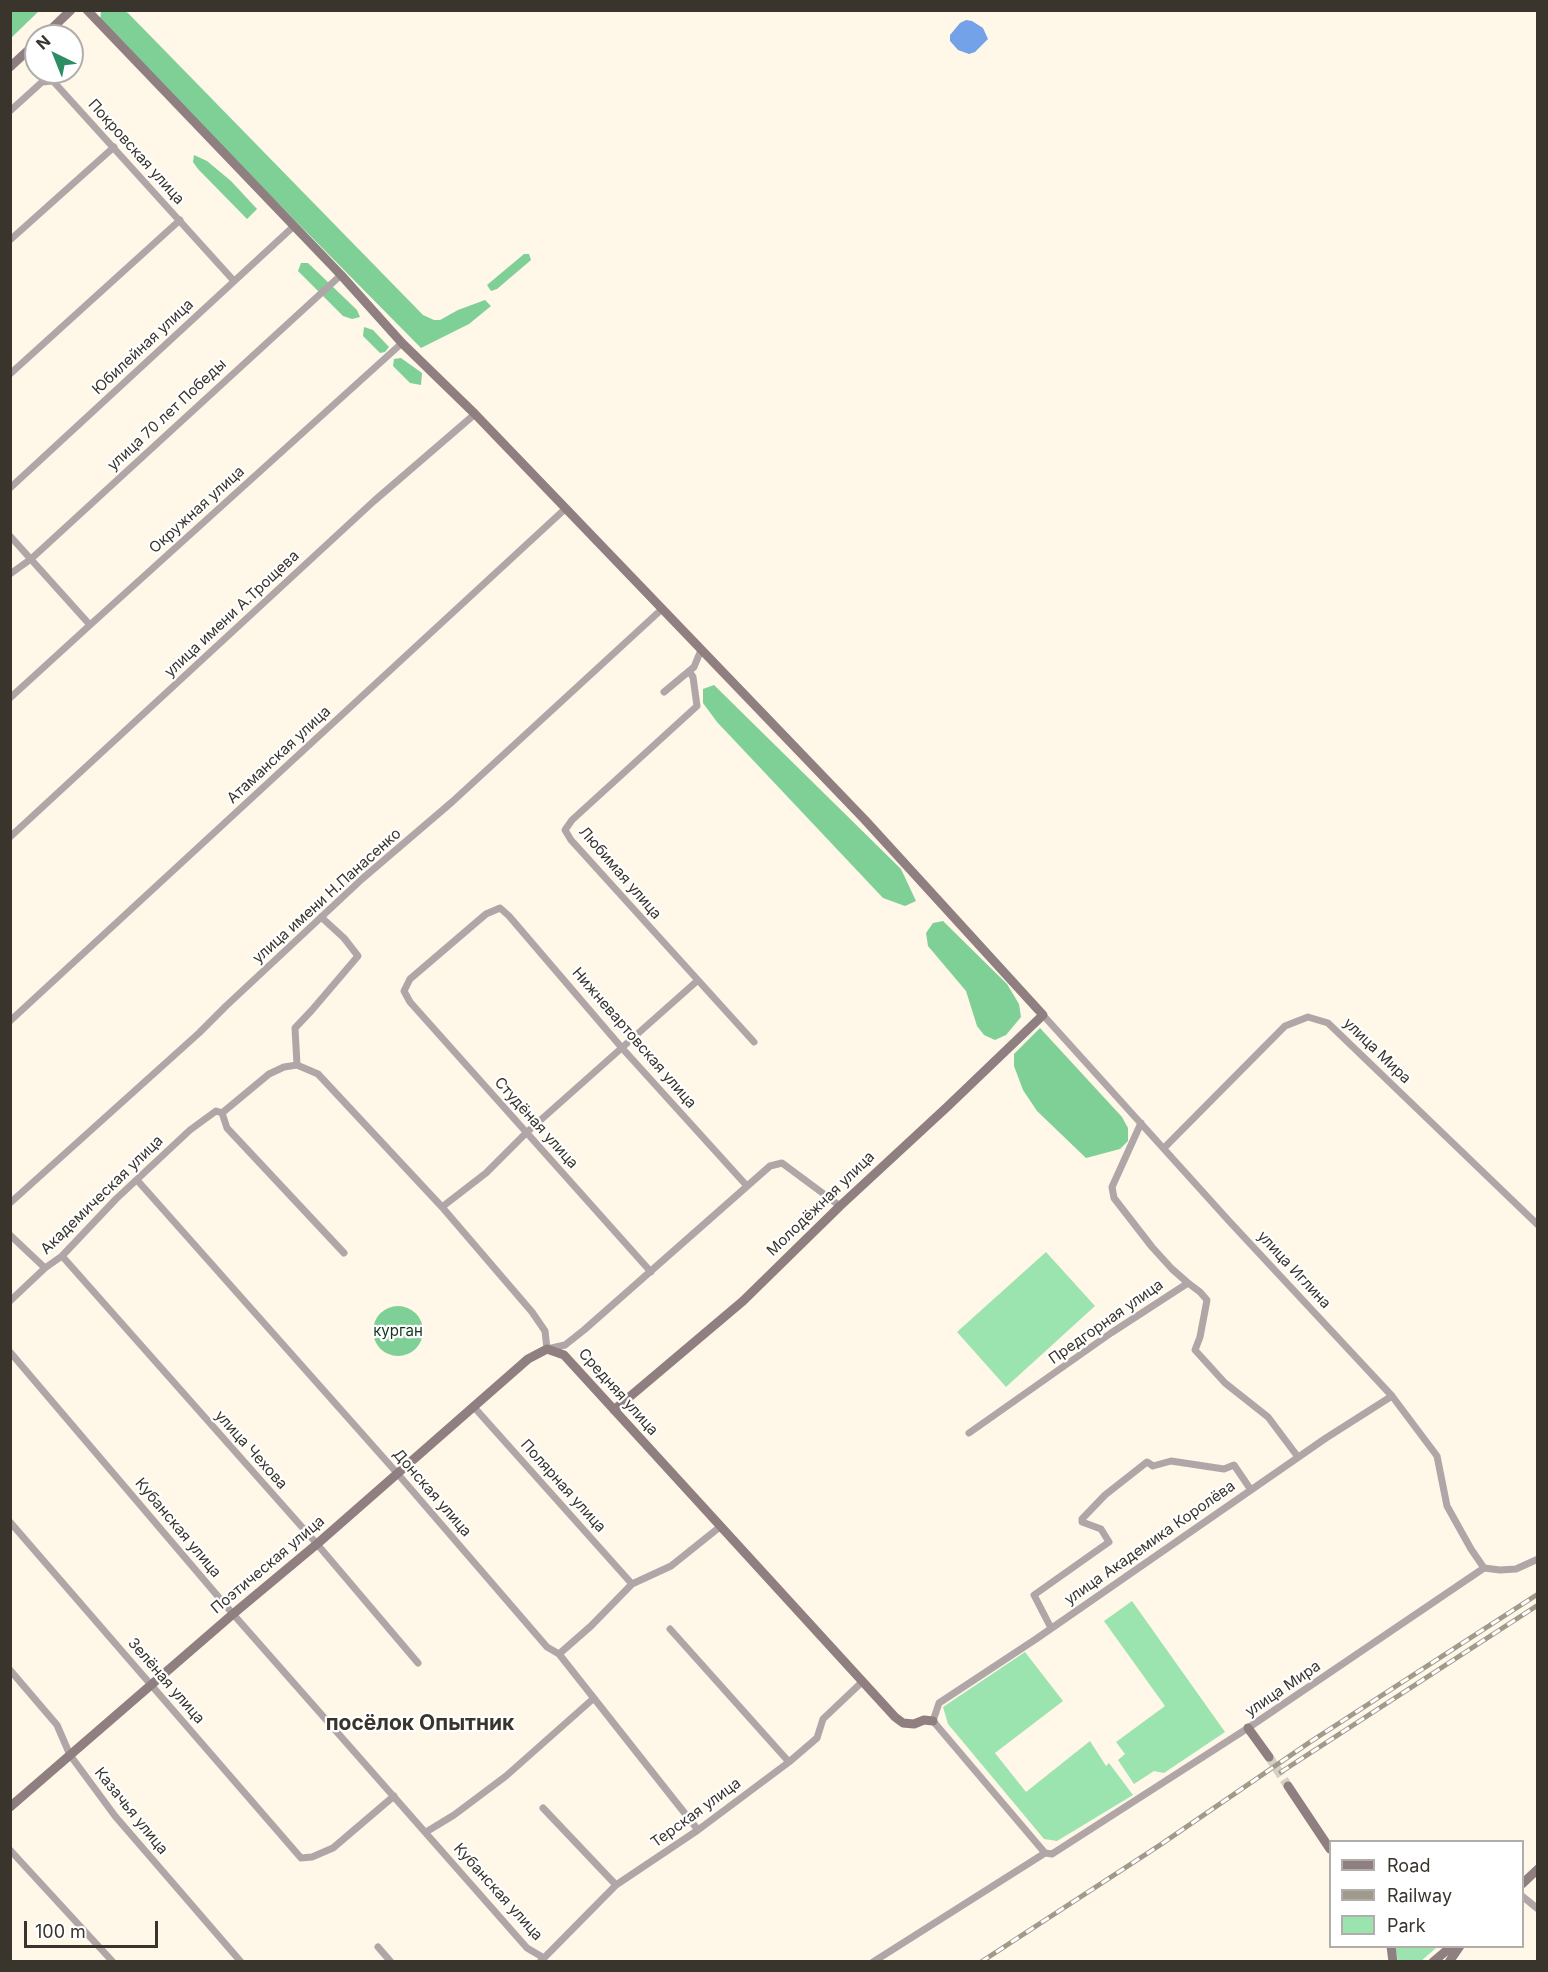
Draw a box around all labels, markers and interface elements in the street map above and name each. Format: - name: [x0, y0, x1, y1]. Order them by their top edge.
- north arrow: [24, 24, 84, 84]
- text: N: [32, 31, 54, 54]
- street label: Покровская улица: [84, 96, 188, 208]
- street label: Юбилейная улица: [89, 296, 197, 398]
- street label: улица 70 лет Победы: [104, 355, 230, 475]
- street label: Окружная улица: [146, 463, 248, 557]
- street label: улица имени А.Трощева: [161, 547, 303, 681]
- street label: Атаманская улица: [224, 703, 334, 807]
- street label: Любимая улица: [575, 823, 665, 923]
- street label: улица имени Н.Панасенко: [249, 825, 405, 967]
- street label: Нижневартовская улица: [568, 964, 700, 1112]
- street label: улица Мира: [1339, 1014, 1415, 1088]
- street label: Студёная улица: [490, 1074, 582, 1172]
- street label: Академическая улица: [37, 1132, 167, 1258]
- street label: Молодёжная улица: [763, 1148, 879, 1260]
- street label: улица Иглина: [1253, 1227, 1335, 1313]
- street label: Предгорная улица: [1045, 1276, 1167, 1368]
- park label: курган: [373, 1322, 423, 1340]
- street label: Средняя улица: [574, 1345, 662, 1439]
- street label: улица Чехова: [211, 1407, 291, 1493]
- street label: Полярная улица: [517, 1436, 609, 1536]
- street label: Донская улица: [389, 1445, 475, 1541]
- street label: Кубанская улица: [131, 1475, 225, 1581]
- street label: улица Академика Королёва: [1061, 1477, 1239, 1609]
- street label: Поэтическая улица: [208, 1512, 328, 1618]
- street label: Зелёная улица: [124, 1634, 208, 1728]
- street label: улица Мира: [1242, 1657, 1324, 1721]
- district label: посёлок Опытник: [326, 1711, 514, 1737]
- street label: Казачья улица: [90, 1764, 172, 1858]
- street label: Терская улица: [648, 1774, 744, 1852]
- street label: Кубанская улица: [450, 1840, 546, 1944]
- legend: [1329, 1840, 1524, 1948]
- text: Road: [1387, 1855, 1430, 1876]
- text: Railway: [1387, 1885, 1452, 1906]
- scale bar: [27, 1909, 160, 1947]
- text: Park: [1387, 1915, 1426, 1936]
- text: 100 m: [35, 1921, 86, 1942]

